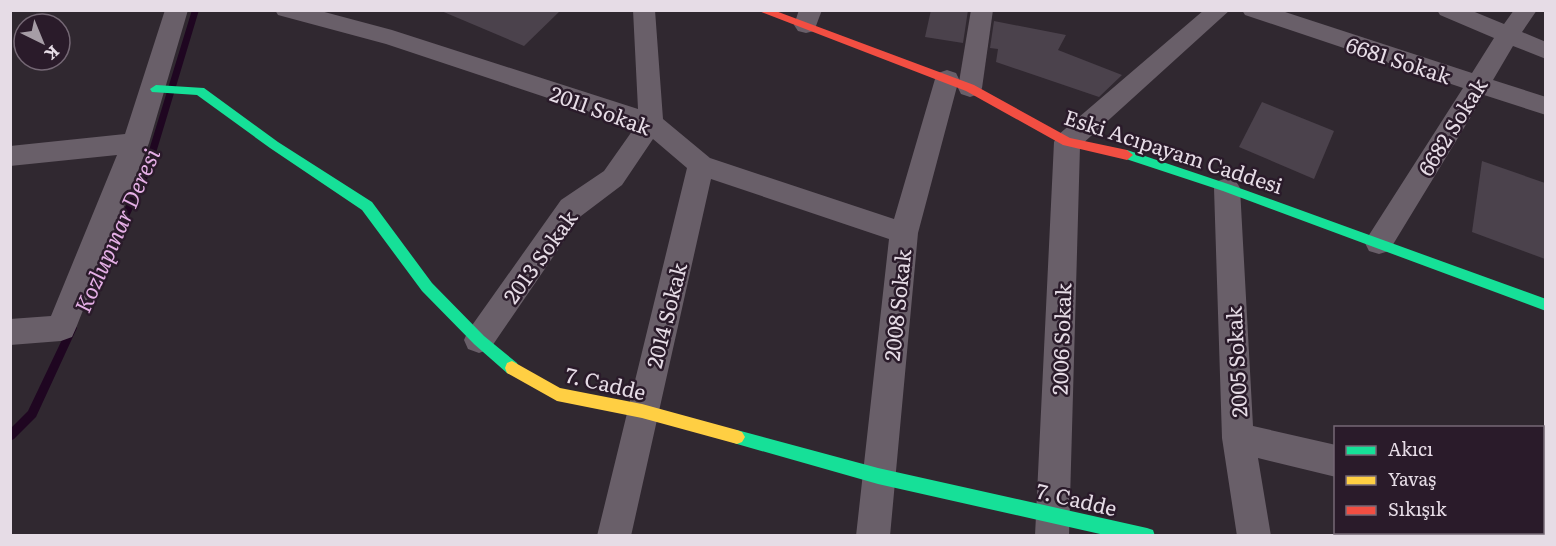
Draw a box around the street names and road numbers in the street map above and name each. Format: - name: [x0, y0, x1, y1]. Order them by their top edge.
- street label: 6681 Sokak: [1343, 28, 1455, 91]
- street label: 6682 Sokak: [1409, 71, 1493, 181]
- street label: 2011 Sokak: [546, 76, 656, 142]
- street label: Eski Acıpayam Caddesi: [1061, 100, 1287, 200]
- street label: 2013 Sokak: [495, 203, 584, 309]
- street label: 2008 Sokak: [875, 247, 917, 362]
- street label: 2014 Sokak: [637, 259, 693, 371]
- street label: 2006 Sokak: [1043, 282, 1077, 395]
- street label: 2005 Sokak: [1217, 305, 1253, 418]
- street label: 7. Cadde: [563, 358, 649, 406]
- street label: 7. Cadde: [1034, 474, 1120, 522]

